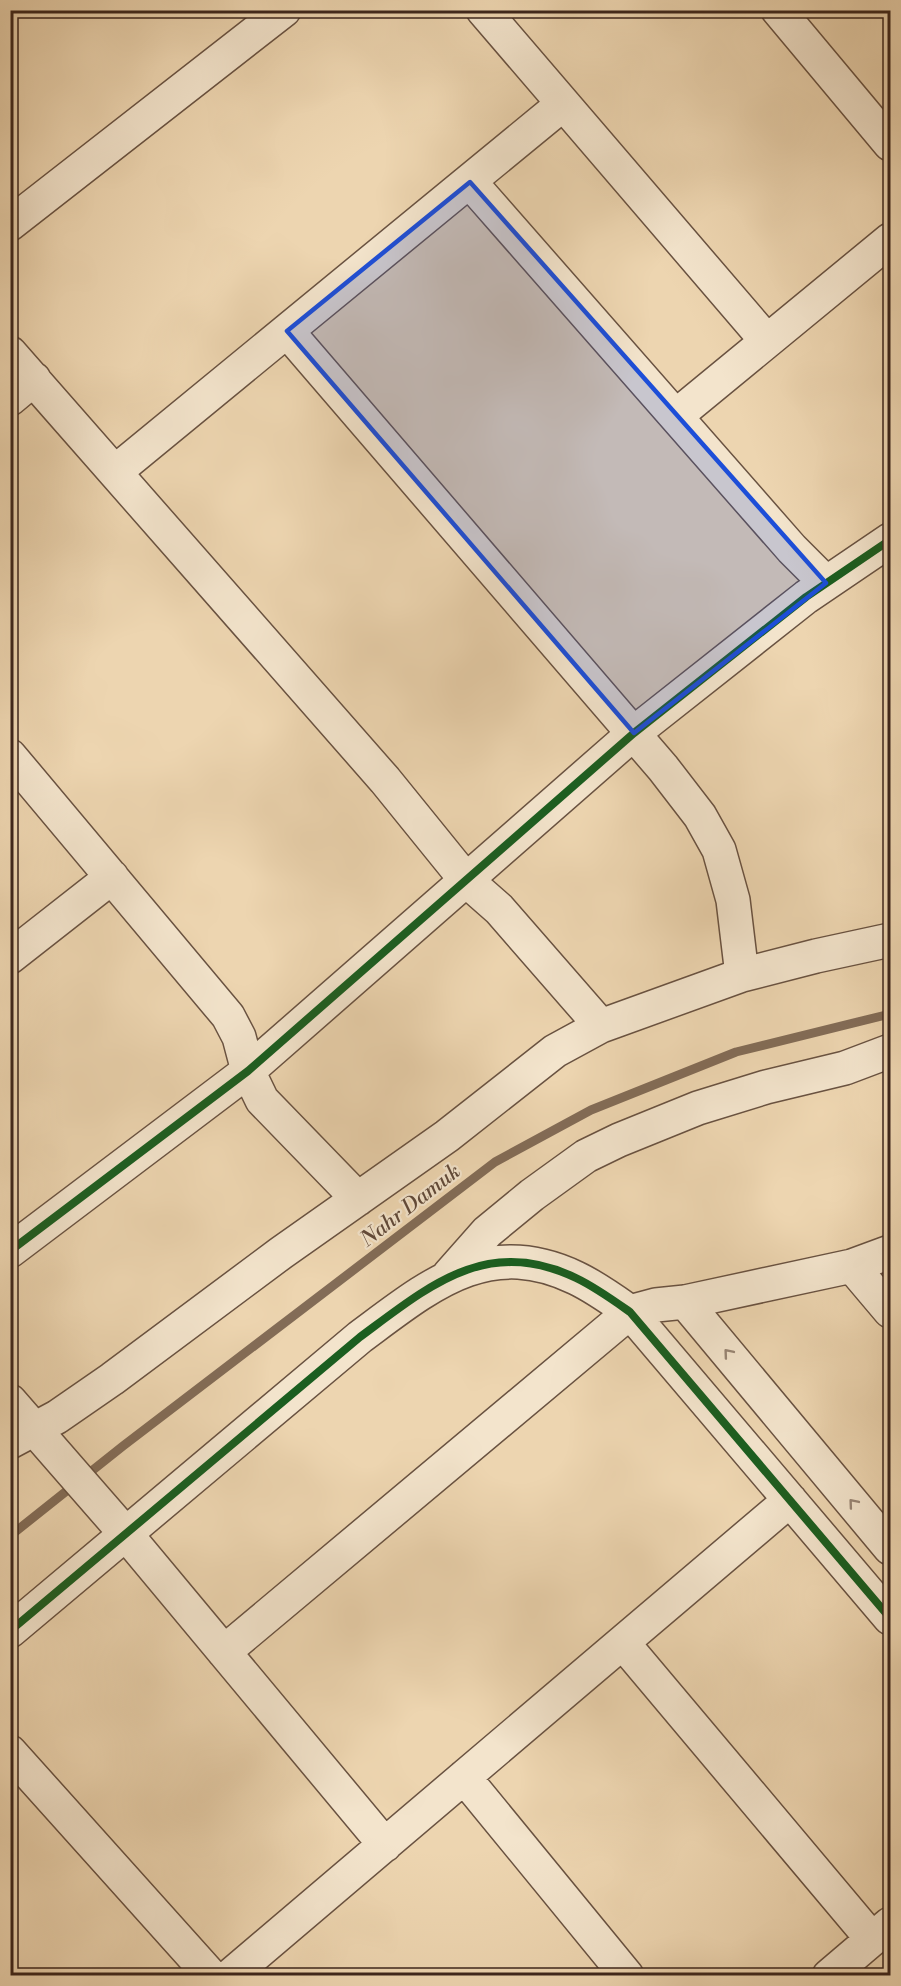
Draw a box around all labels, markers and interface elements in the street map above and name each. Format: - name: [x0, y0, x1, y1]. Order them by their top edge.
- water label: Nahr Damuk: [355, 1159, 466, 1254]
- one-way arrow: [724, 1349, 735, 1360]
- one-way arrow: [849, 1499, 860, 1510]

